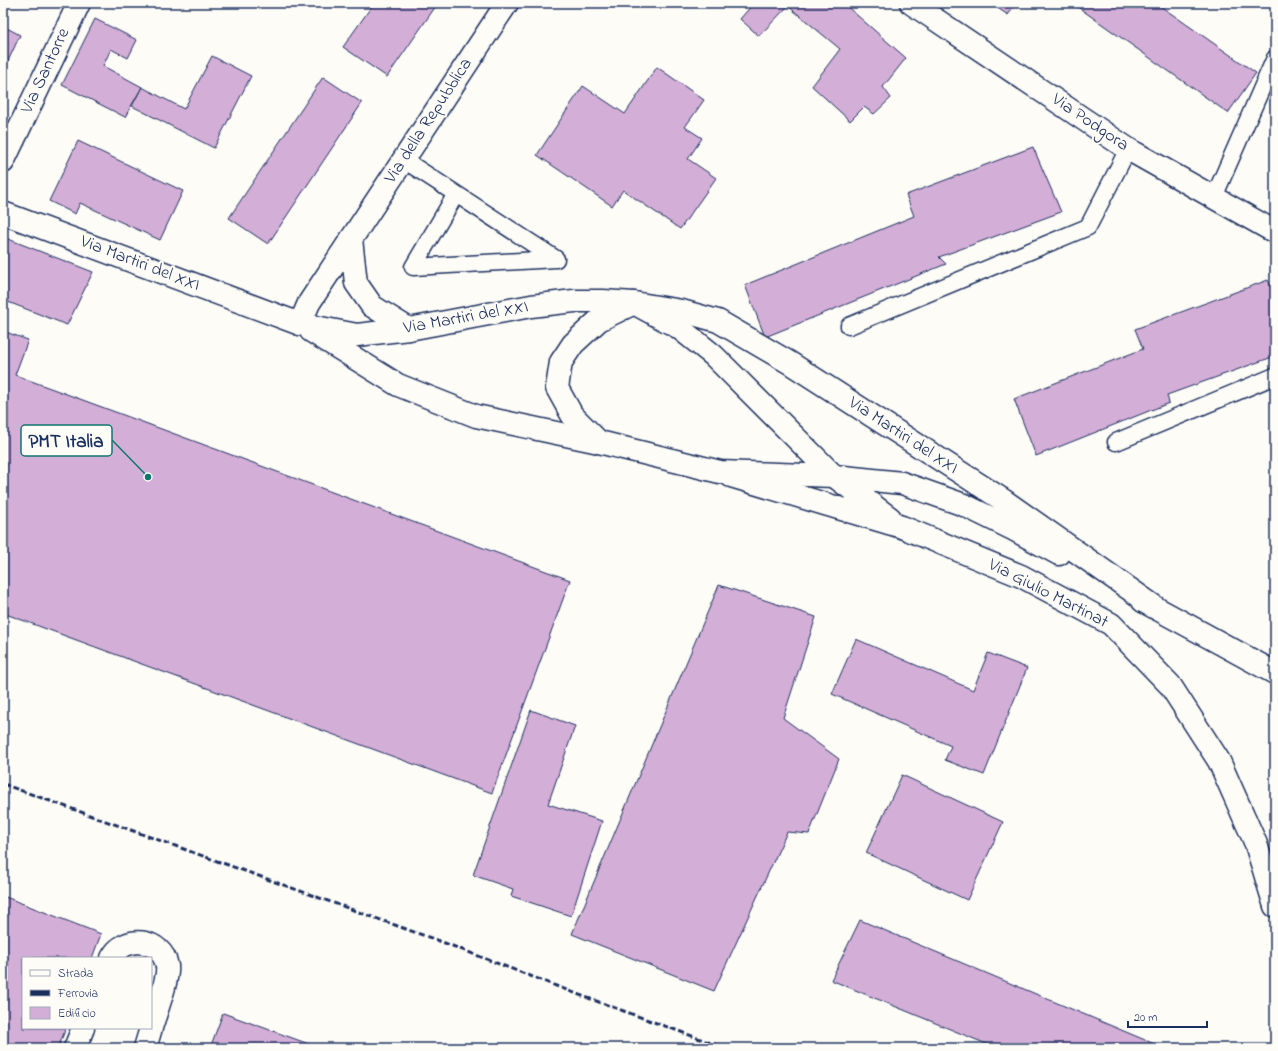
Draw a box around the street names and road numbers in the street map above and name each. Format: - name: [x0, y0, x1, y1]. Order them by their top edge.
- street label: Via Santorre: [14, 23, 78, 119]
- street label: Via della Repubblica: [378, 53, 479, 190]
- street label: Via Podgora: [1045, 87, 1134, 159]
- street label: Via Martiri del XXI: [75, 229, 204, 299]
- street label: Via Martiri del XXI: [401, 294, 530, 342]
- street label: Via Martiri del XXI: [842, 390, 963, 481]
- street label: Via Giulio Martinat: [982, 552, 1113, 636]

